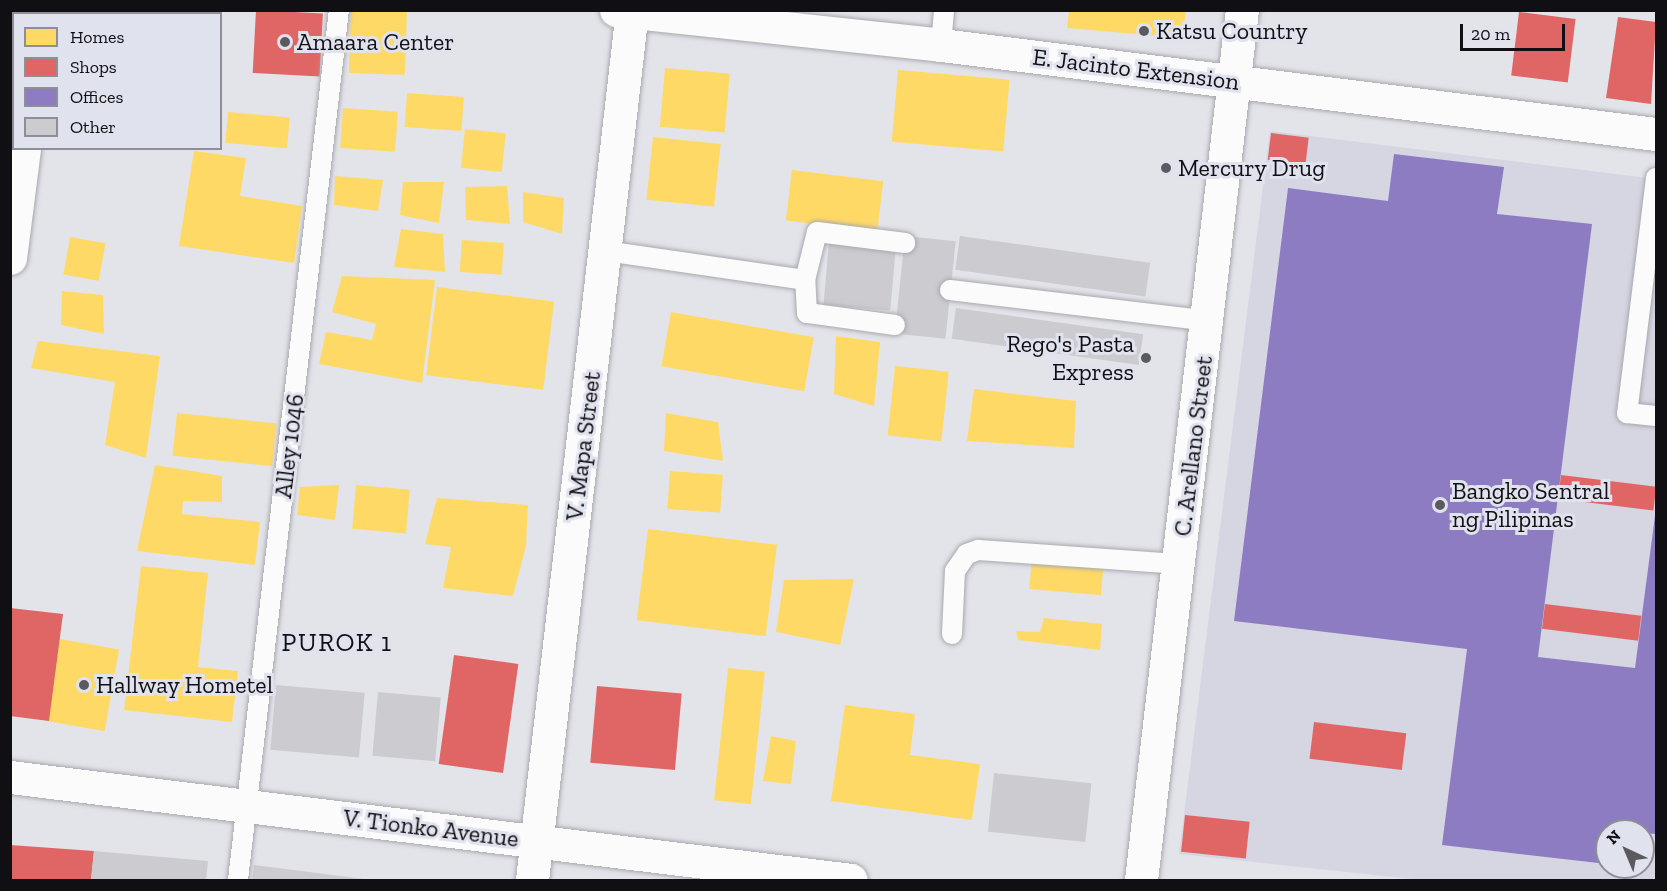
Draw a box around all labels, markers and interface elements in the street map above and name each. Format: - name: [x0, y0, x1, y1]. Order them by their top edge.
- legend: [12, 12, 222, 150]
- scale bar: [1463, 12, 1568, 50]
- place label: Katsu Country: [1156, 17, 1308, 45]
- text: 20 m: [1471, 23, 1510, 45]
- marker: Katsu Country: [1137, 24, 1151, 38]
- text: Homes: [70, 26, 124, 48]
- place label: Amaara Center: [297, 28, 454, 56]
- marker: Amaara Center: [278, 35, 292, 49]
- street label: E. Jacinto Extension: [1031, 42, 1241, 96]
- text: Shops: [70, 56, 117, 78]
- text: Offices: [70, 86, 123, 108]
- text: Other: [70, 116, 116, 138]
- place label: Mercury Drug: [1178, 154, 1326, 182]
- marker: Mercury Drug: [1159, 161, 1173, 175]
- place label: Rego's Pasta Express: [1006, 330, 1134, 386]
- marker: Rego's Pasta Express: [1139, 351, 1153, 365]
- street label: C. Arellano Street: [1168, 354, 1218, 538]
- street label: V. Mapa Street: [560, 370, 606, 522]
- street label: Alley 1046: [268, 392, 310, 500]
- place label: Bangko Sentral ng Pilipinas: [1452, 477, 1610, 533]
- marker: Bangko Sentral ng Pilipinas: [1433, 498, 1447, 512]
- district label: PUROK 1: [281, 627, 393, 659]
- place label: Hallway Hometel: [96, 671, 274, 699]
- marker: Hallway Hometel: [77, 678, 91, 692]
- street label: V. Tionko Avenue: [341, 803, 521, 853]
- north arrow: [1595, 819, 1655, 879]
- text: N: [1603, 826, 1625, 848]

